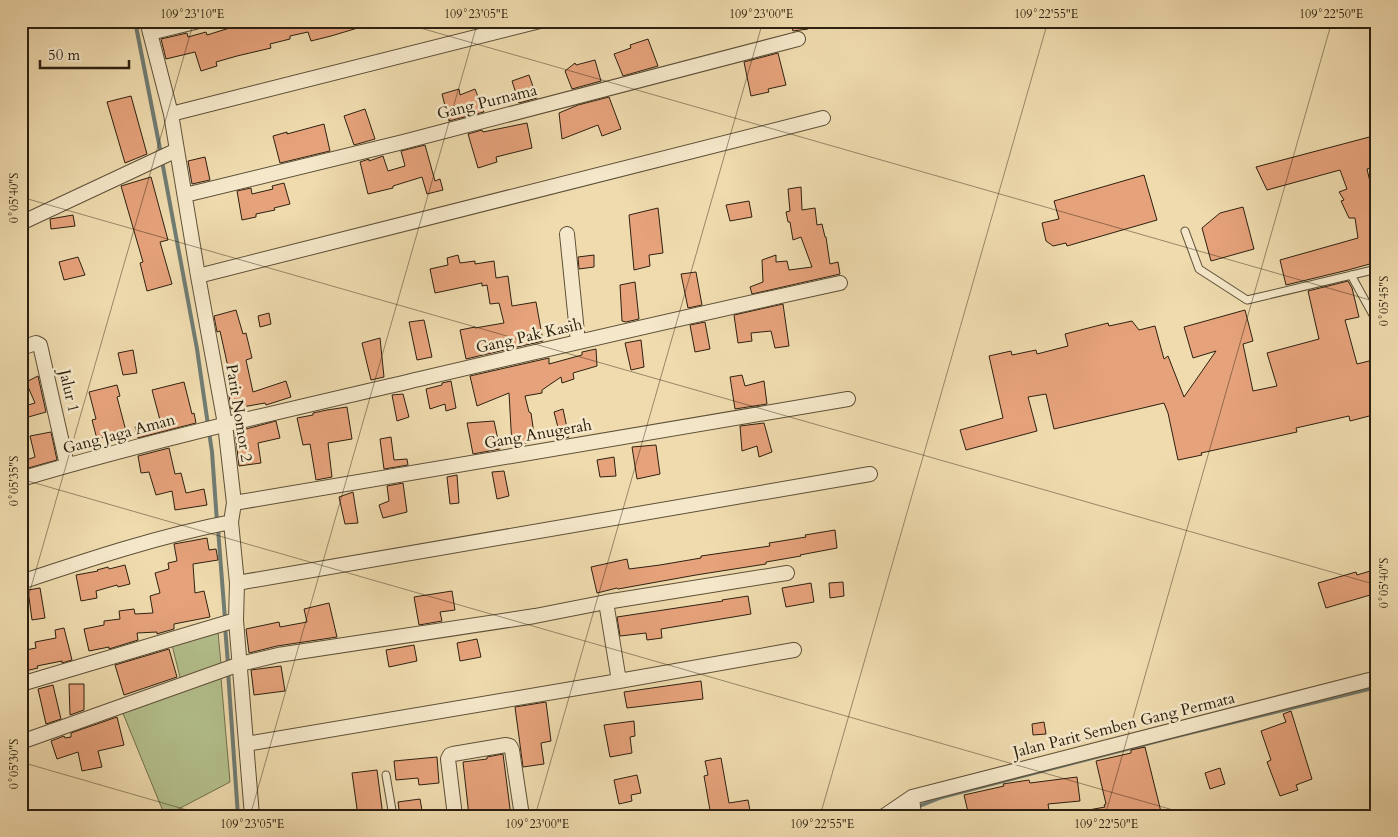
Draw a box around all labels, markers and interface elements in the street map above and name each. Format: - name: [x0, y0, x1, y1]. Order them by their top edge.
- text: 109°23'10"E: [160, 6, 224, 22]
- text: 109°23'05"E: [444, 6, 508, 22]
- text: 109°23'00"E: [729, 6, 793, 22]
- text: 109°22'55"E: [1014, 6, 1078, 22]
- text: 109°22'50"E: [1299, 6, 1363, 22]
- scale bar: [40, 38, 129, 70]
- text: 50 m: [48, 45, 80, 65]
- street label: Gang Purnama: [435, 79, 539, 125]
- text: 0°05'40"S: [6, 173, 22, 223]
- text: 0°05'45"S: [1376, 276, 1392, 326]
- street label: Gang Pak Kasih: [474, 313, 585, 359]
- street label: Parit Nomor 2: [220, 362, 258, 464]
- street label: Jalur 1: [53, 365, 85, 415]
- street label: Gang Jaga Aman: [60, 408, 178, 460]
- street label: Gang Anugerah: [482, 414, 594, 454]
- text: 0°05'35"S: [6, 456, 22, 506]
- text: 0°05'40"S: [1376, 558, 1392, 608]
- street label: Jalan Parit Semben Gang Permata: [1009, 687, 1237, 764]
- text: 0°05'30"S: [6, 739, 22, 789]
- text: 109°23'05"E: [220, 816, 284, 832]
- text: 109°23'00"E: [505, 816, 569, 832]
- text: 109°22'55"E: [790, 816, 854, 832]
- text: 109°22'50"E: [1074, 816, 1138, 832]

